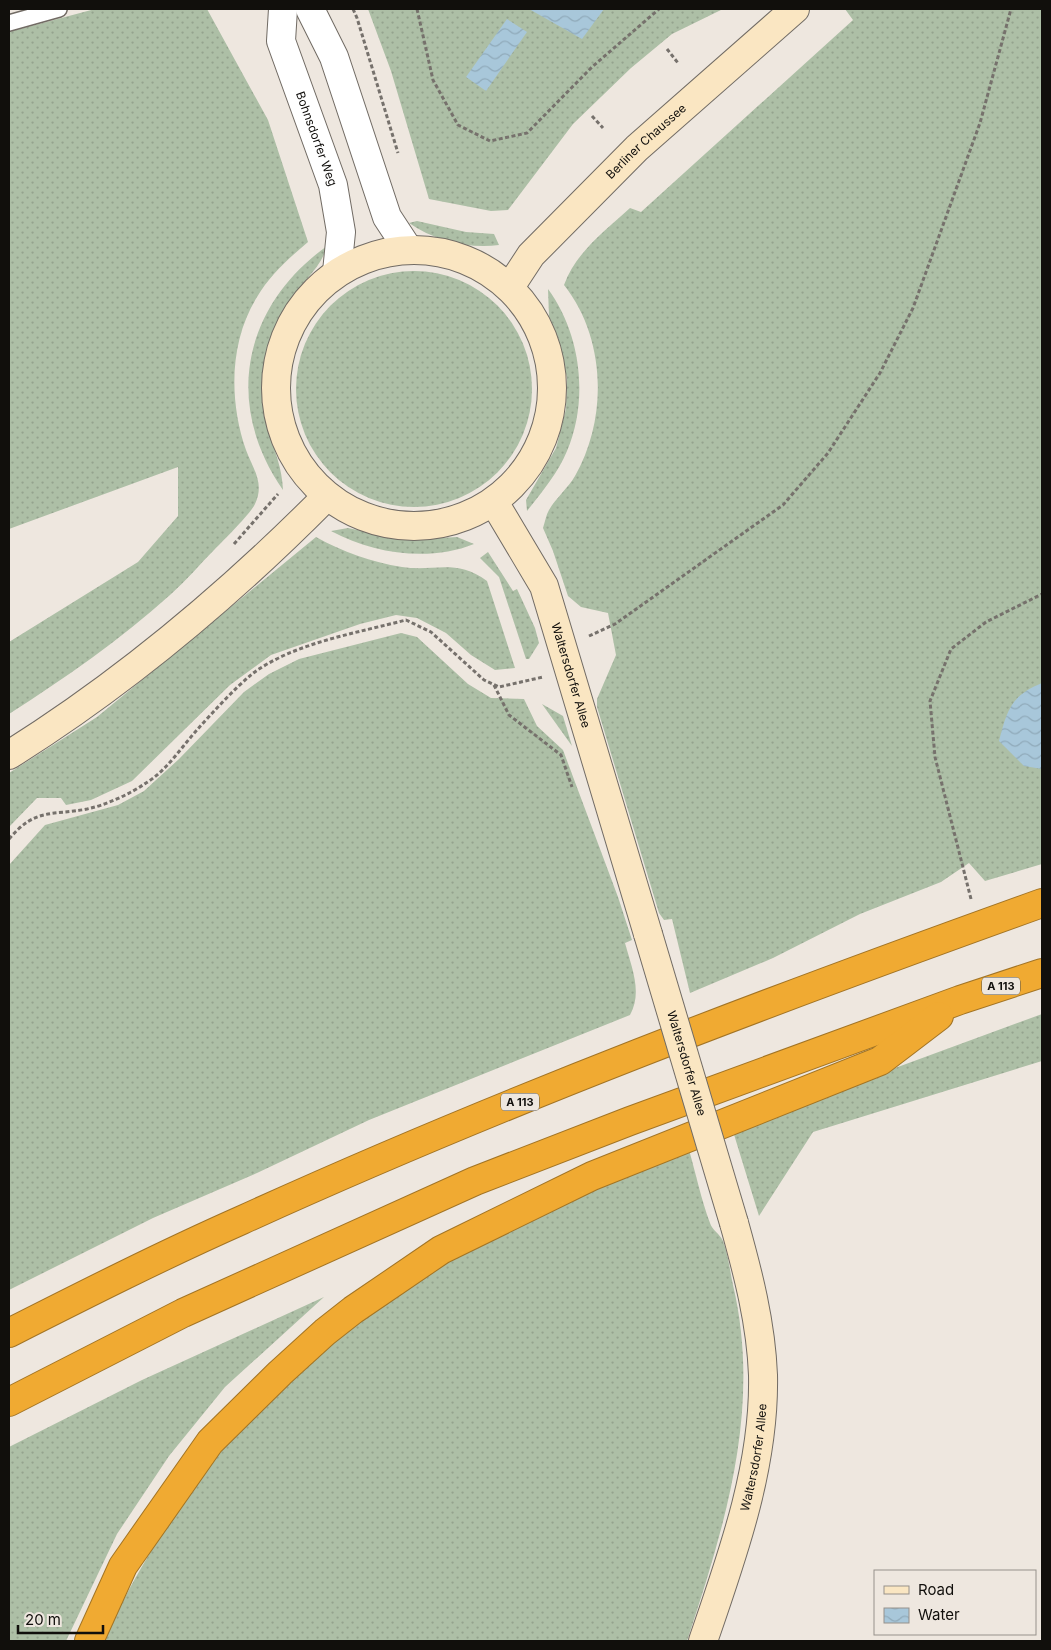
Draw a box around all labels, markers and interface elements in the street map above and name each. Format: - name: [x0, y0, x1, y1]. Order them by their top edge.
- street label: Bohnsdorfer Weg: [293, 89, 341, 188]
- street label: Berliner Chaussee: [603, 100, 689, 182]
- street label: Waltersdorfer Allee: [548, 621, 594, 730]
- road number: A 113: [982, 978, 1020, 994]
- street label: Waltersdorfer Allee: [664, 1009, 710, 1118]
- road number: A 113: [501, 1094, 539, 1110]
- street label: Waltersdorfer Allee: [737, 1403, 770, 1513]
- legend: [874, 1570, 1036, 1635]
- text: Road: [918, 1580, 954, 1599]
- scale bar: [18, 1602, 102, 1634]
- text: Water: [918, 1605, 960, 1624]
- text: 20 m: [25, 1610, 61, 1629]

